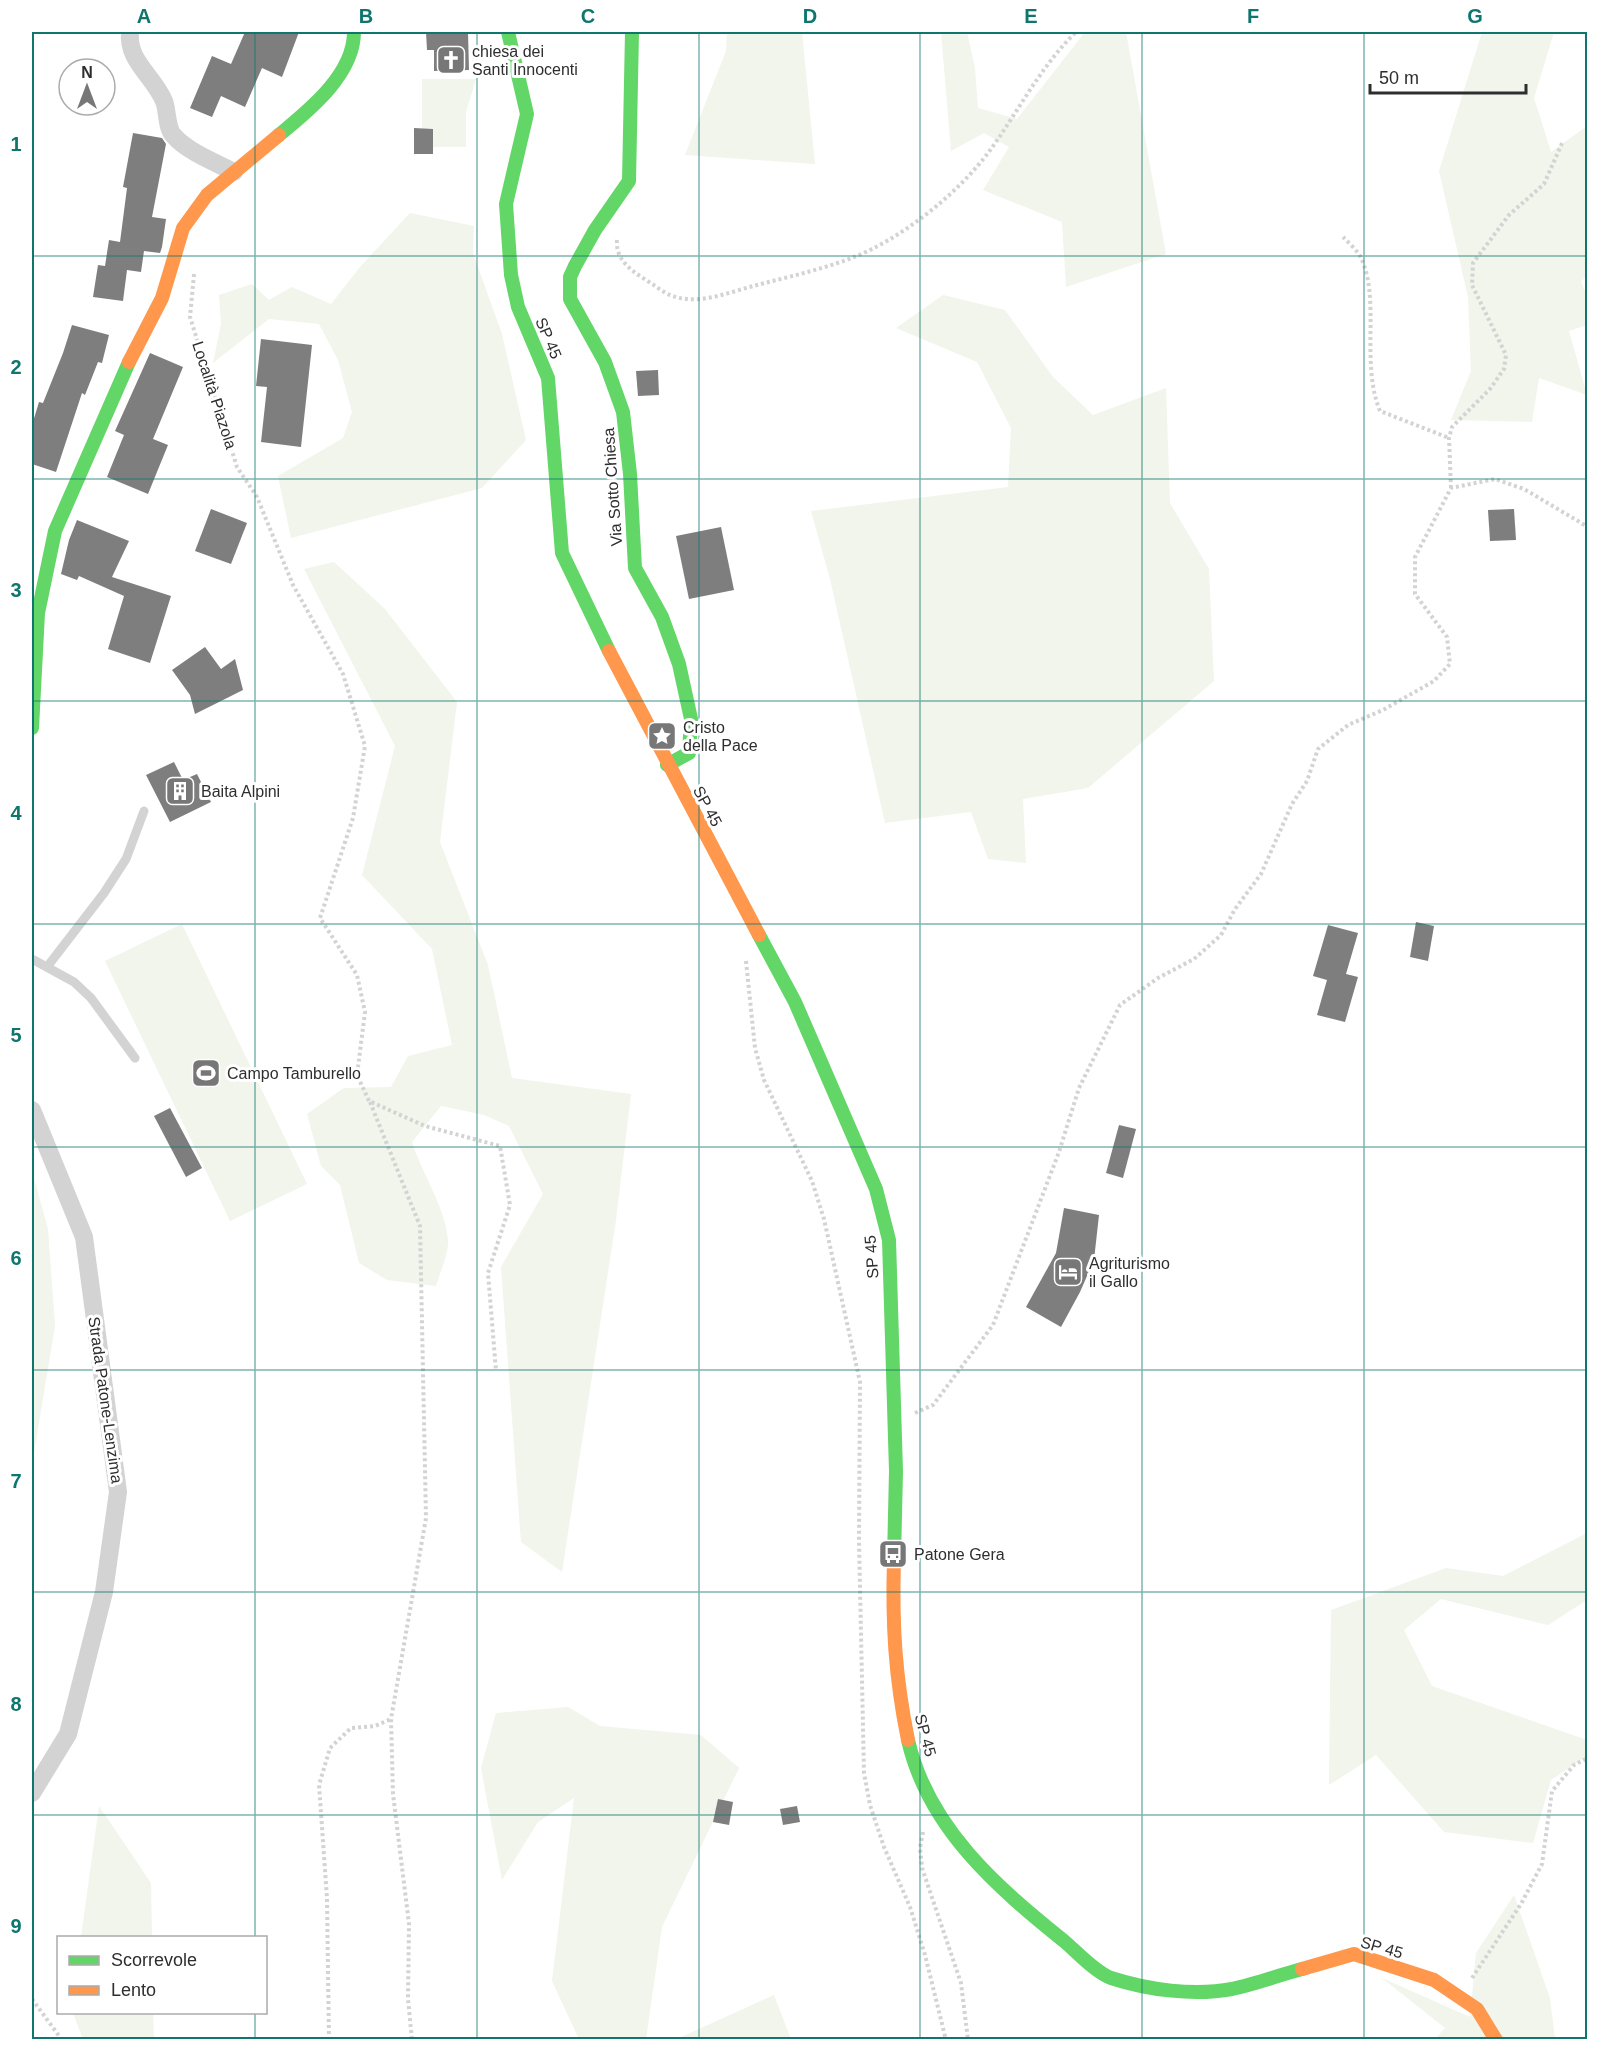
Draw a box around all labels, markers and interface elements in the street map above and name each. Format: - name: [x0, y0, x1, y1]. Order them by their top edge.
- text: A: [137, 5, 151, 27]
- text: B: [359, 5, 373, 27]
- text: C: [581, 5, 595, 27]
- text: D: [803, 5, 817, 27]
- text: E: [1024, 5, 1038, 27]
- text: F: [1247, 5, 1259, 27]
- text: G: [1467, 5, 1483, 27]
- place label: chiesa dei Santi Innocenti: [472, 43, 578, 78]
- church icon: chiesa dei Santi Innocenti: [435, 44, 467, 76]
- north arrow: [57, 57, 117, 117]
- scale bar: [1370, 57, 1526, 95]
- text: N: [81, 64, 93, 81]
- text: 50 m: [1379, 68, 1419, 88]
- text: 1: [10, 133, 22, 155]
- street label: SP 45: [532, 315, 565, 362]
- street label: Località Piazola: [189, 339, 240, 451]
- text: 2: [10, 356, 22, 378]
- street label: Via Sotto Chiesa: [600, 427, 625, 547]
- text: 3: [10, 579, 22, 601]
- place label: Cristo della Pace: [683, 719, 758, 754]
- place icon: Cristo della Pace: [646, 720, 678, 752]
- building icon: Baita Alpini: [164, 775, 196, 807]
- place label: Baita Alpini: [201, 783, 280, 800]
- street label: SP 45: [690, 783, 725, 829]
- text: 4: [10, 802, 22, 824]
- text: 5: [10, 1024, 22, 1046]
- sports icon: Campo Tamburello: [190, 1057, 222, 1089]
- place label: Campo Tamburello: [227, 1065, 361, 1082]
- street label: SP 45: [862, 1235, 881, 1279]
- text: 6: [10, 1247, 22, 1269]
- place label: Agriturismo il Gallo: [1089, 1255, 1170, 1290]
- hotel icon: Agriturismo il Gallo: [1052, 1256, 1084, 1288]
- street label: Strada Patone-Lenzima: [85, 1316, 126, 1485]
- text: 7: [10, 1470, 22, 1492]
- bus stop icon: Patone Gera: [877, 1538, 909, 1570]
- place label: Patone Gera: [914, 1546, 1005, 1563]
- text: 8: [10, 1693, 22, 1715]
- street label: SP 45: [912, 1712, 939, 1758]
- text: 9: [10, 1915, 22, 1937]
- street label: SP 45: [1359, 1933, 1405, 1962]
- legend: [57, 1936, 267, 2014]
- text: Scorrevole: [111, 1950, 197, 1970]
- text: Lento: [111, 1980, 156, 2000]

